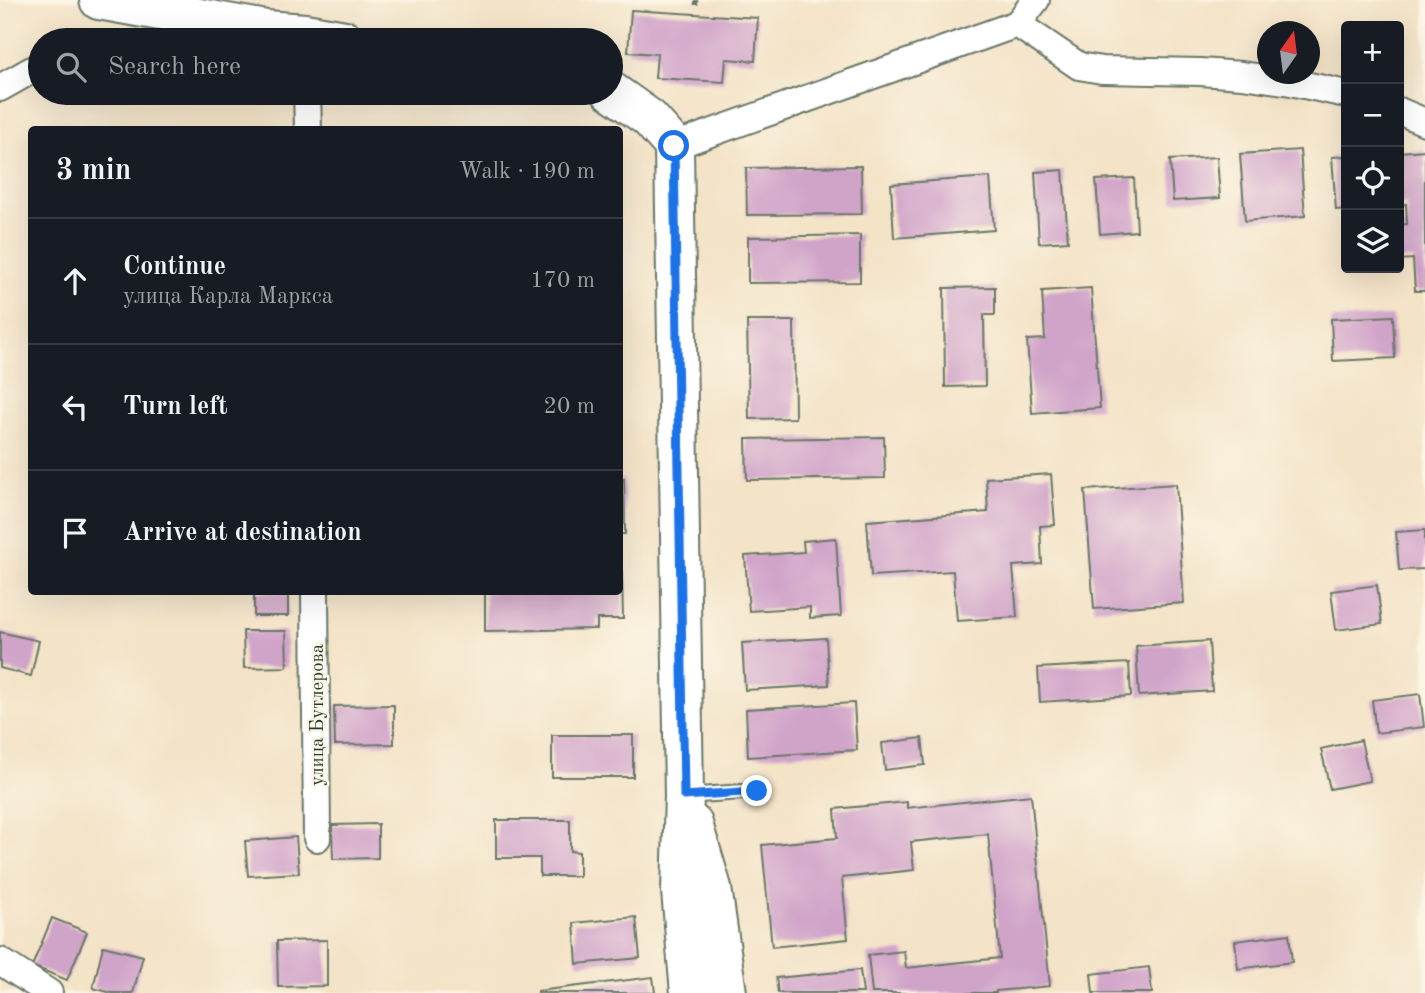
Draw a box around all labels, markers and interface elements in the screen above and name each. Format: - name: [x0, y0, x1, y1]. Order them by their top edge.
- north arrow: [1257, 21, 1320, 84]
- map controls: [1341, 21, 1404, 273]
- button: +: [1341, 21, 1404, 84]
- search box: [28, 28, 623, 105]
- icon: search: [52, 48, 90, 86]
- text: Search here: [108, 54, 241, 80]
- button: −: [1341, 84, 1404, 147]
- route start: [658, 130, 689, 161]
- button: locate: [1341, 147, 1404, 210]
- text: 3 min: [56, 156, 131, 186]
- text: Walk · 190 m: [459, 160, 595, 183]
- button: layers: [1341, 210, 1404, 273]
- text: Continue: [123, 254, 226, 280]
- icon: ahead: [56, 262, 94, 300]
- text: 170 m: [530, 269, 595, 292]
- text: улица Карла Маркса: [123, 285, 333, 308]
- icon: left: [56, 388, 94, 426]
- text: Turn left: [123, 394, 228, 420]
- text: 20 m: [544, 395, 595, 418]
- icon: arrive: [56, 514, 94, 552]
- text: Arrive at destination: [123, 520, 362, 546]
- street label: улица Бутлерова: [309, 643, 328, 786]
- route end: [741, 775, 772, 806]

